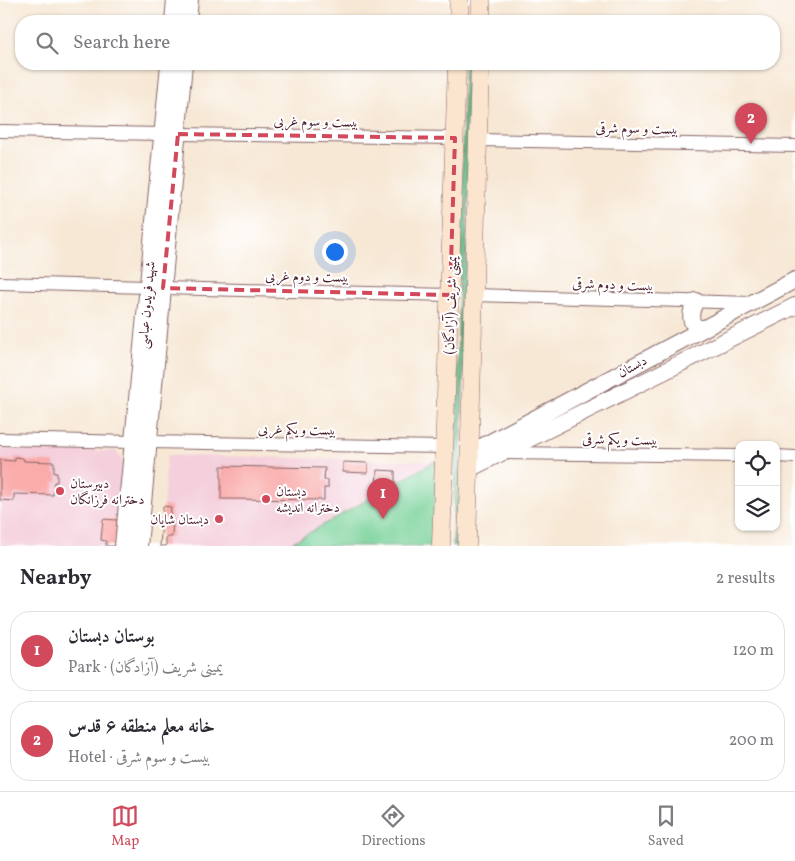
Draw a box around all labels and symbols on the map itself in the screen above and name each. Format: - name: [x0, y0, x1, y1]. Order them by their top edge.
- pin: 2: [735, 103, 767, 144]
- street label: بیست و سوم غربی: [273, 112, 359, 135]
- street label: بیست و سوم شرقی: [595, 119, 678, 142]
- your location: [322, 239, 348, 265]
- street label: یمینی شریف (آزادگان): [440, 255, 463, 355]
- street label: شهید فریدون عباسی: [134, 260, 161, 350]
- street label: بیست و دوم غربی: [265, 267, 349, 290]
- street label: بیست و دوم شرقی: [572, 275, 654, 298]
- street label: دبستان: [615, 352, 651, 383]
- street label: بیست و یکم غربی: [258, 420, 336, 444]
- street label: بیست و یکم شرقی: [582, 430, 658, 454]
- place label: دبیرستان دخترانه فرزانگان: [70, 475, 145, 510]
- pin: 1: [367, 478, 399, 519]
- place label: دبستان دخترانه اندیشه: [276, 483, 340, 518]
- marker: دبیرستان دخترانه فرزانگان: [54, 485, 66, 497]
- marker: دبستان دخترانه اندیشه: [260, 493, 272, 505]
- place label: دبستان شایان: [150, 511, 209, 530]
- marker: دبستان شایان: [213, 513, 225, 525]

